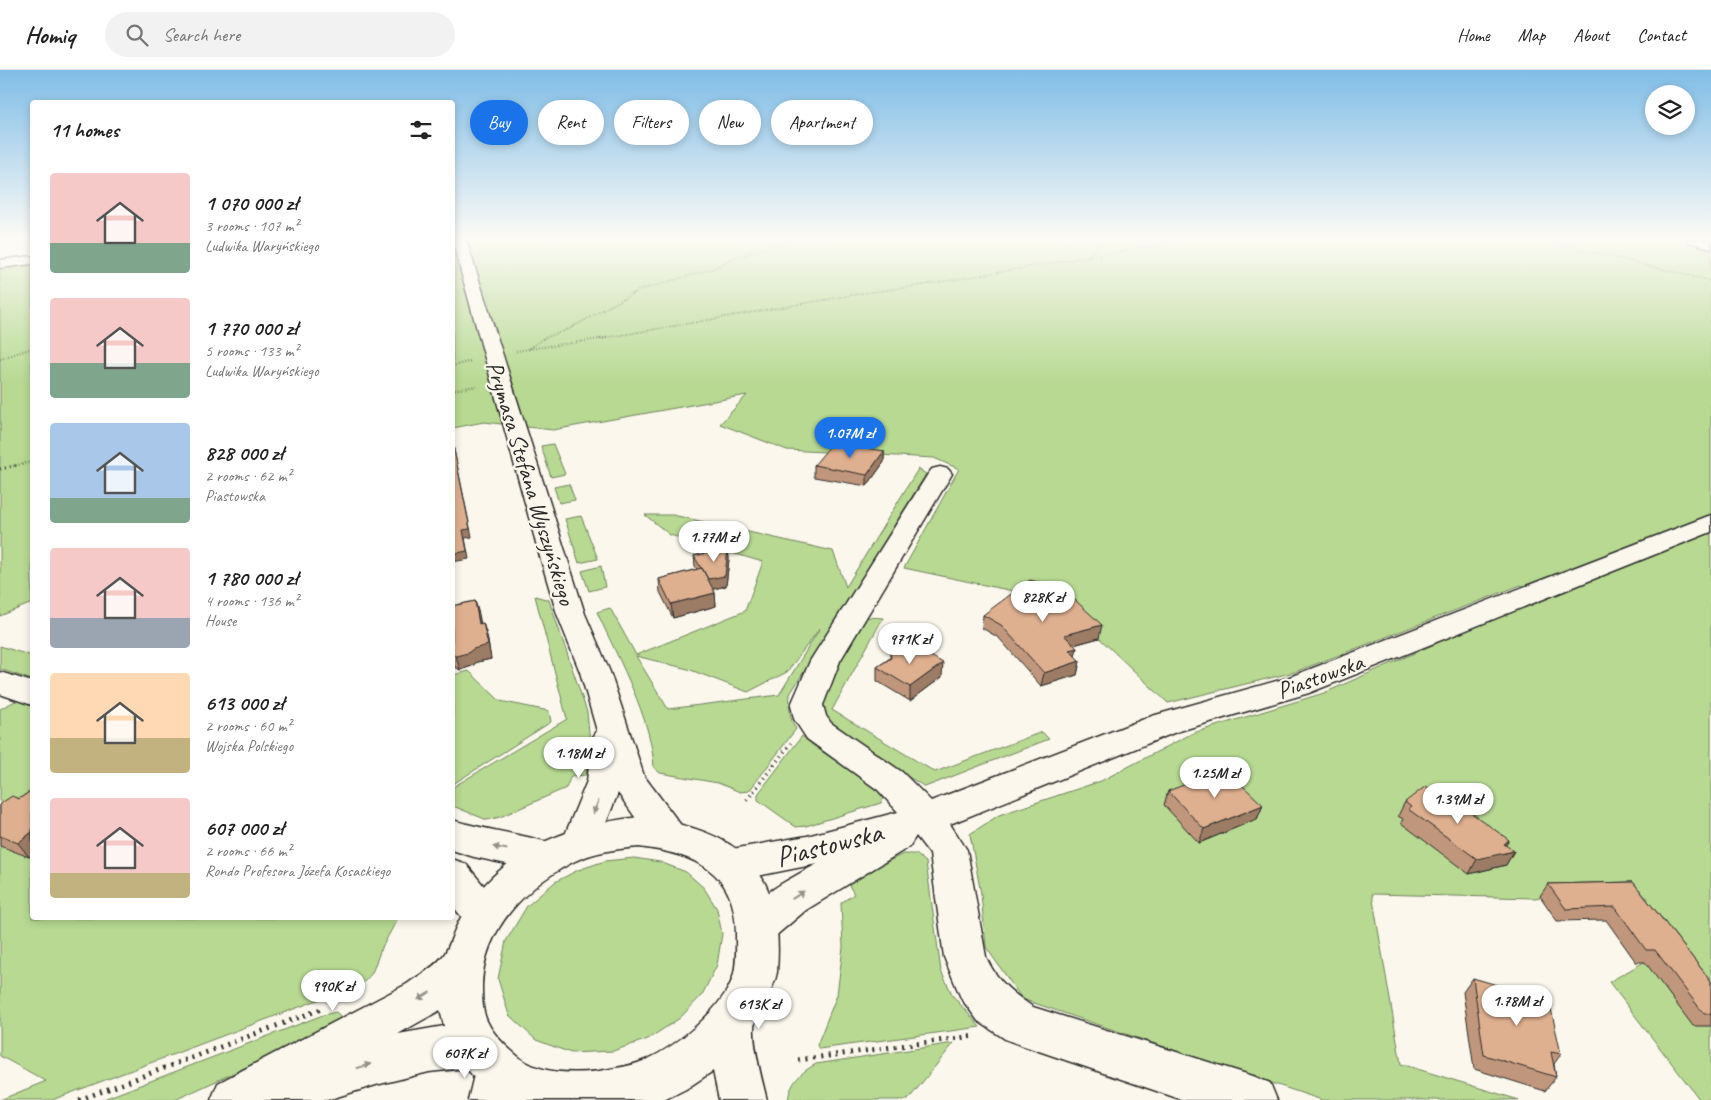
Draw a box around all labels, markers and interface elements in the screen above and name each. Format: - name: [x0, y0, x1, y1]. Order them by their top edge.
- search box: [105, 12, 455, 57]
- text: Homiq: [25, 20, 75, 50]
- icon: search: [123, 21, 151, 49]
- text: Search here: [163, 23, 240, 47]
- text: Home: [1457, 24, 1490, 46]
- text: Map: [1518, 24, 1545, 46]
- text: About: [1573, 24, 1609, 46]
- text: Contact: [1637, 24, 1686, 46]
- map controls: [1645, 85, 1695, 135]
- button: layers: [1645, 85, 1695, 135]
- chip: Buy: [470, 100, 528, 145]
- chip: Rent: [538, 100, 604, 145]
- chip: Filters: [614, 100, 689, 145]
- chip: New: [699, 100, 761, 145]
- chip: Apartment: [771, 100, 873, 145]
- icon: filters: [407, 116, 435, 144]
- text: 11 homes: [50, 117, 119, 143]
- text: 1 070 000 zł: [205, 190, 298, 216]
- icon: home: [90, 193, 150, 253]
- text: 3 rooms · 107 m²: [205, 216, 299, 236]
- text: Ludwika Waryńskiego: [205, 236, 319, 256]
- text: 1 770 000 zł: [205, 315, 298, 341]
- icon: home: [90, 318, 150, 378]
- text: 5 rooms · 133 m²: [205, 341, 299, 361]
- street label: Prymasa Stefana Wyszyńskiego: [480, 358, 583, 610]
- text: Ludwika Waryńskiego: [205, 361, 319, 381]
- pin: 1.07M zł: [798, 416, 902, 459]
- text: 1.07M zł: [826, 423, 874, 443]
- text: 828 000 zł: [205, 440, 283, 466]
- icon: home: [90, 443, 150, 503]
- text: 2 rooms · 62 m²: [205, 466, 291, 486]
- text: Piastowska: [205, 486, 265, 506]
- pin: 1.77M zł: [662, 520, 766, 563]
- text: 1.77M zł: [690, 527, 738, 547]
- text: 1 780 000 zł: [205, 565, 298, 591]
- icon: home: [90, 568, 150, 628]
- pin: 828K zł: [997, 580, 1089, 623]
- text: 828K zł: [1022, 587, 1064, 607]
- text: 4 rooms · 136 m²: [205, 591, 299, 611]
- text: House: [205, 611, 236, 631]
- pin: 971K zł: [864, 622, 956, 665]
- text: 971K zł: [889, 629, 931, 649]
- street label: Piastowska: [1273, 646, 1369, 705]
- text: 613 000 zł: [205, 690, 284, 716]
- icon: home: [90, 693, 150, 753]
- text: 2 rooms · 60 m²: [205, 716, 291, 736]
- text: Wojska Polskiego: [205, 736, 293, 756]
- pin: 1.18M zł: [527, 736, 631, 779]
- text: 1.18M zł: [555, 743, 603, 763]
- pin: 1.25M zł: [1163, 756, 1267, 799]
- text: 1.25M zł: [1191, 763, 1239, 783]
- pin: 1.39M zł: [1406, 782, 1510, 825]
- text: 1.39M zł: [1434, 789, 1482, 809]
- one-way arrow: [592, 800, 600, 815]
- street label: Piastowska: [772, 813, 889, 876]
- text: 607 000 zł: [205, 815, 284, 841]
- icon: home: [90, 818, 150, 878]
- text: 2 rooms · 66 m²: [205, 841, 291, 861]
- one-way arrow: [491, 843, 507, 851]
- text: Rondo Profesora Józefa Kosackiego: [205, 861, 390, 881]
- one-way arrow: [791, 891, 804, 900]
- pin: 990K zł: [287, 970, 379, 1012]
- text: 990K zł: [312, 976, 354, 996]
- pin: 1.78M zł: [1465, 984, 1569, 1027]
- pin: 613K zł: [713, 988, 805, 1030]
- one-way arrow: [418, 991, 431, 1000]
- text: 1.78M zł: [1493, 991, 1541, 1011]
- text: 613K zł: [738, 994, 780, 1014]
- pin: 607K zł: [419, 1036, 511, 1079]
- text: 607K zł: [444, 1043, 486, 1063]
- one-way arrow: [357, 1062, 372, 1070]

